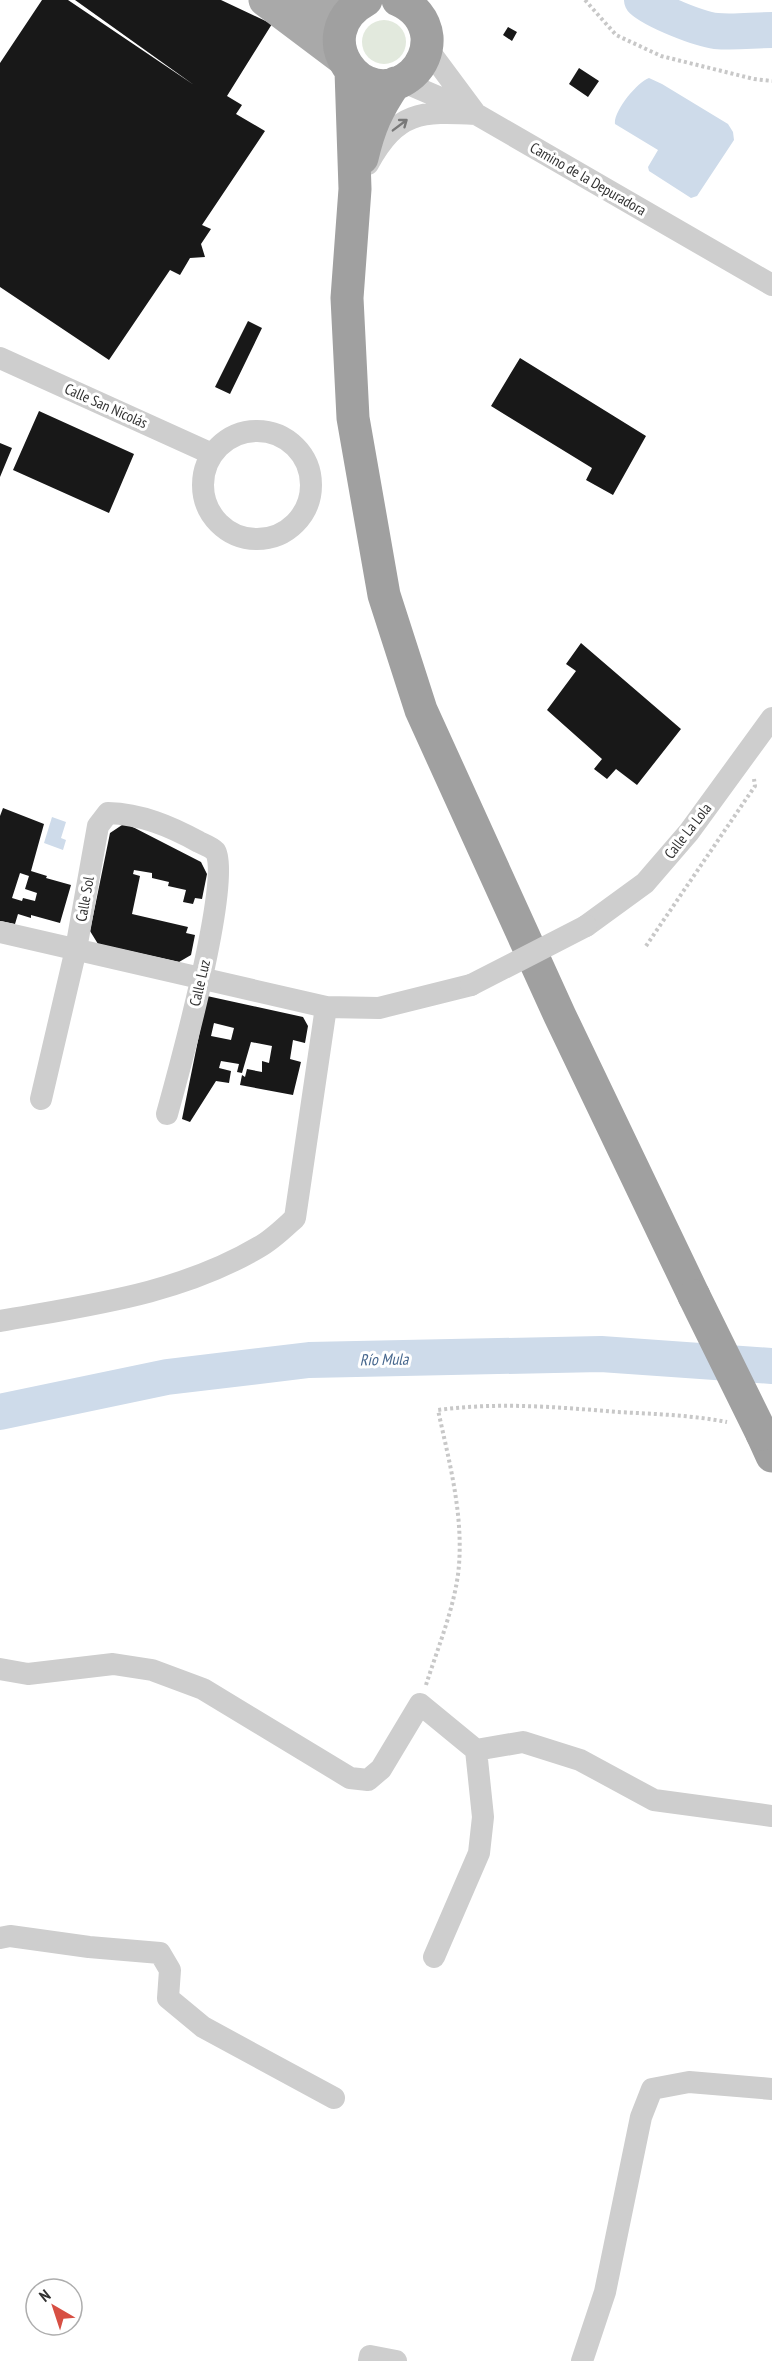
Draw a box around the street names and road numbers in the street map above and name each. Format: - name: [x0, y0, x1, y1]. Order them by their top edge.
- street label: Camino de la Depuradora: [527, 138, 650, 219]
- street label: Calle San Nicolás: [62, 379, 151, 432]
- street label: Calle La Lola: [660, 799, 715, 862]
- street label: Calle Sol: [71, 874, 98, 923]
- street label: Calle Luz: [185, 958, 214, 1008]

